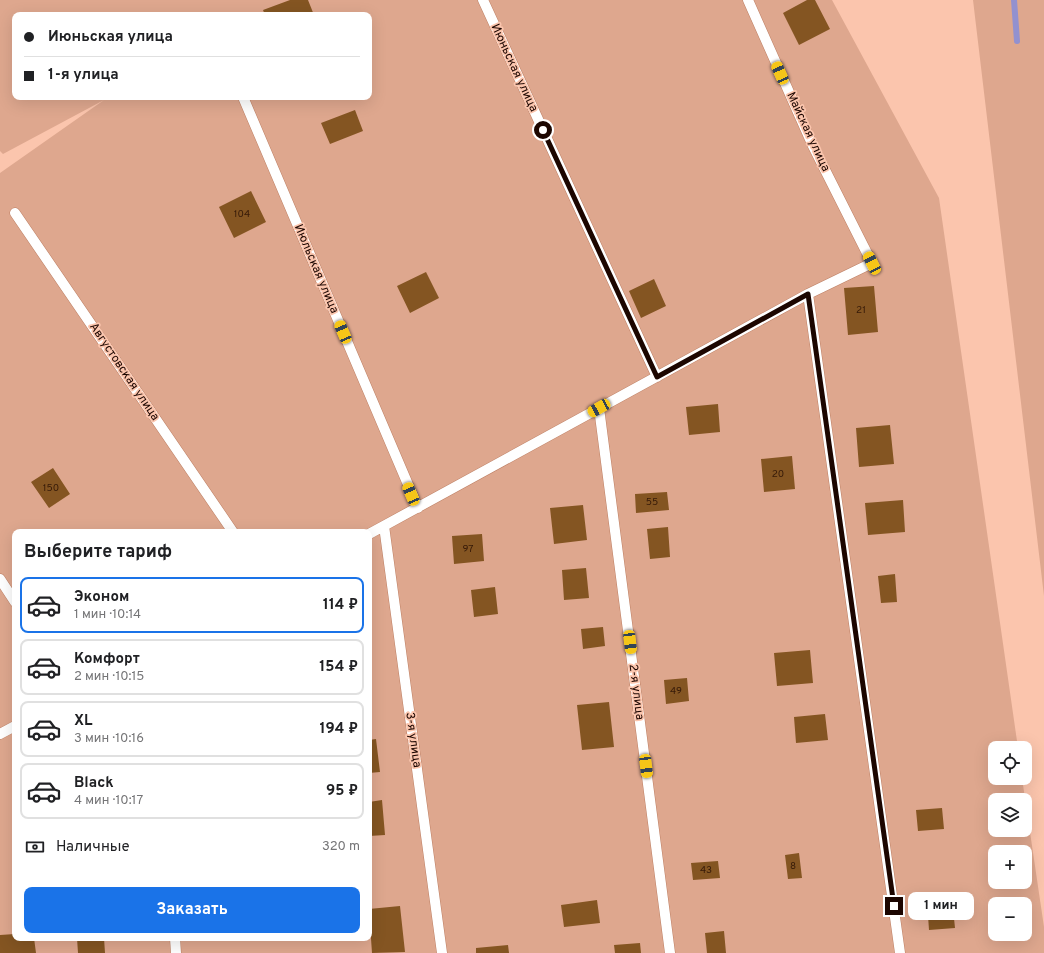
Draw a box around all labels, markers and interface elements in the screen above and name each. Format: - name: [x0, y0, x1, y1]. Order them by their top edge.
- street label: Июньская улица: [487, 21, 541, 115]
- text: Июньская улица: [48, 28, 173, 47]
- car: [770, 60, 790, 86]
- text: 1-я улица: [48, 66, 119, 85]
- street label: Майская улица: [783, 90, 833, 174]
- route start: [534, 121, 552, 139]
- house number: 104: [234, 208, 250, 221]
- street label: Июльская улица: [290, 222, 342, 316]
- car: [861, 250, 883, 276]
- house number: 21: [856, 304, 866, 317]
- car: [333, 319, 353, 345]
- street label: Августовская улица: [85, 320, 163, 424]
- car: [586, 397, 612, 419]
- house number: 20: [772, 468, 784, 481]
- car: [401, 481, 421, 507]
- house number: 150: [43, 482, 59, 495]
- house number: 55: [646, 496, 658, 509]
- text: Выберите тариф: [24, 541, 172, 564]
- house number: 97: [463, 543, 473, 556]
- icon: car: [26, 587, 62, 623]
- text: Эконом: [74, 588, 129, 607]
- text: 114 ₽: [323, 596, 358, 615]
- text: 1 мин · 10:14: [74, 607, 141, 623]
- car: [623, 629, 637, 655]
- icon: car: [26, 649, 62, 685]
- text: Комфорт: [74, 650, 140, 669]
- text: 154 ₽: [319, 658, 358, 677]
- street label: 2-я улица: [625, 663, 647, 721]
- text: 2 мин · 10:15: [74, 669, 144, 685]
- house number: 49: [670, 685, 682, 698]
- icon: car: [26, 711, 62, 747]
- street label: 3-я улица: [401, 711, 425, 769]
- text: XL: [74, 712, 92, 731]
- text: 194 ₽: [320, 720, 358, 739]
- text: 3 мин · 10:16: [74, 731, 144, 747]
- map controls: [988, 741, 1032, 941]
- button: locate: [988, 741, 1032, 785]
- car: [639, 753, 653, 779]
- icon: car: [26, 773, 62, 809]
- text: Black: [74, 774, 114, 793]
- text: 95 ₽: [326, 782, 358, 801]
- text: 4 мин · 10:17: [74, 793, 143, 809]
- button: layers: [988, 793, 1032, 837]
- icon: cash: [24, 836, 46, 858]
- text: Наличные: [56, 838, 130, 857]
- text: 320 m: [322, 839, 360, 855]
- button: +: [988, 845, 1032, 889]
- house number: 8: [790, 860, 796, 873]
- house number: 43: [700, 864, 712, 877]
- button: Заказать: [24, 887, 360, 933]
- callout: 1 мин: [908, 892, 974, 920]
- route end: [885, 897, 903, 915]
- button: −: [988, 897, 1032, 941]
- text: 1 мин: [924, 898, 958, 914]

